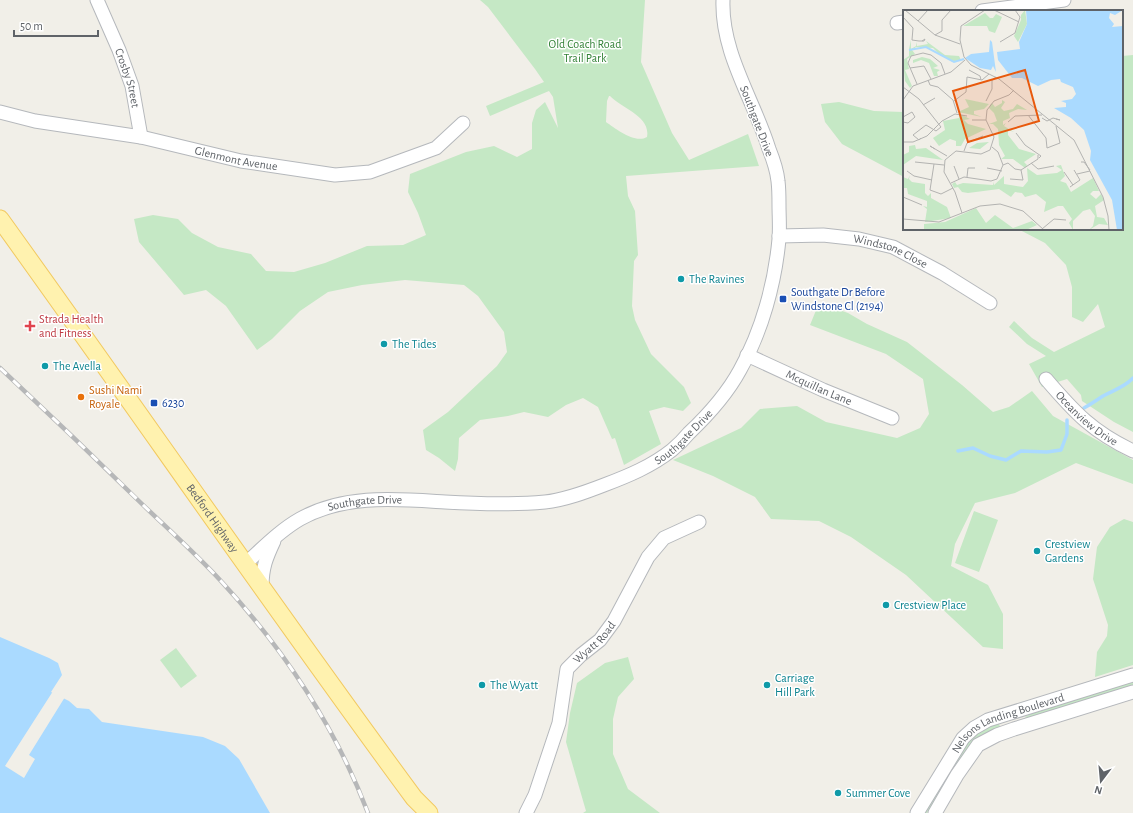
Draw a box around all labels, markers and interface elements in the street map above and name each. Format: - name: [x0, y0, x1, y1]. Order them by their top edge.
- inset map: [903, 10, 1123, 230]
- scale bar: [14, 12, 98, 38]
- text: 50 m: [20, 20, 43, 32]
- park label: Old Coach Road Trail Park: [549, 38, 621, 64]
- street label: Crosby Street: [113, 47, 142, 109]
- street label: Southgate Drive: [738, 84, 776, 158]
- street label: Glenmont Avenue: [194, 144, 278, 172]
- street label: Windstone Close: [853, 232, 930, 270]
- place label: The Ravines: [689, 273, 744, 285]
- marker: The Ravines: [676, 274, 686, 284]
- place label: Southgate Dr Before Windstone Cl (2194): [791, 286, 885, 312]
- marker: Southgate Dr Before Windstone Cl (2194): [778, 294, 788, 304]
- place label: Strada Health and Fitness: [39, 313, 104, 339]
- marker: Strada Health and Fitness: [24, 320, 36, 332]
- place label: The Tides: [392, 338, 436, 350]
- marker: The Tides: [379, 339, 389, 349]
- place label: The Avella: [53, 360, 102, 372]
- marker: The Avella: [40, 361, 50, 371]
- street label: Mcquillan Lane: [784, 368, 854, 407]
- place label: Sushi Nami Royale: [89, 384, 142, 411]
- street label: Oceanview Drive: [1053, 389, 1120, 448]
- marker: Sushi Nami Royale: [76, 392, 86, 402]
- place label: 6230: [162, 397, 184, 409]
- marker: 6230: [149, 398, 159, 408]
- street label: Southgate Drive: [652, 407, 715, 467]
- street label: Bedford Highway: [184, 482, 241, 555]
- street label: Southgate Drive: [326, 493, 402, 513]
- place label: Crestview Gardens: [1045, 538, 1090, 564]
- marker: Crestview Gardens: [1032, 546, 1042, 556]
- place label: Crestview Place: [894, 599, 966, 611]
- marker: Crestview Place: [881, 600, 891, 610]
- street label: Wyatt Road: [571, 619, 618, 665]
- place label: Carriage Hill Park: [775, 672, 815, 698]
- place label: The Wyatt: [490, 679, 538, 692]
- marker: The Wyatt: [477, 680, 487, 690]
- marker: Carriage Hill Park: [762, 680, 772, 690]
- street label: Nelsons Landing Boulevard: [949, 691, 1065, 755]
- north arrow: [1081, 761, 1121, 801]
- text: N: [1093, 784, 1104, 796]
- place label: Summer Cove: [846, 787, 910, 799]
- marker: Summer Cove: [833, 788, 843, 798]

